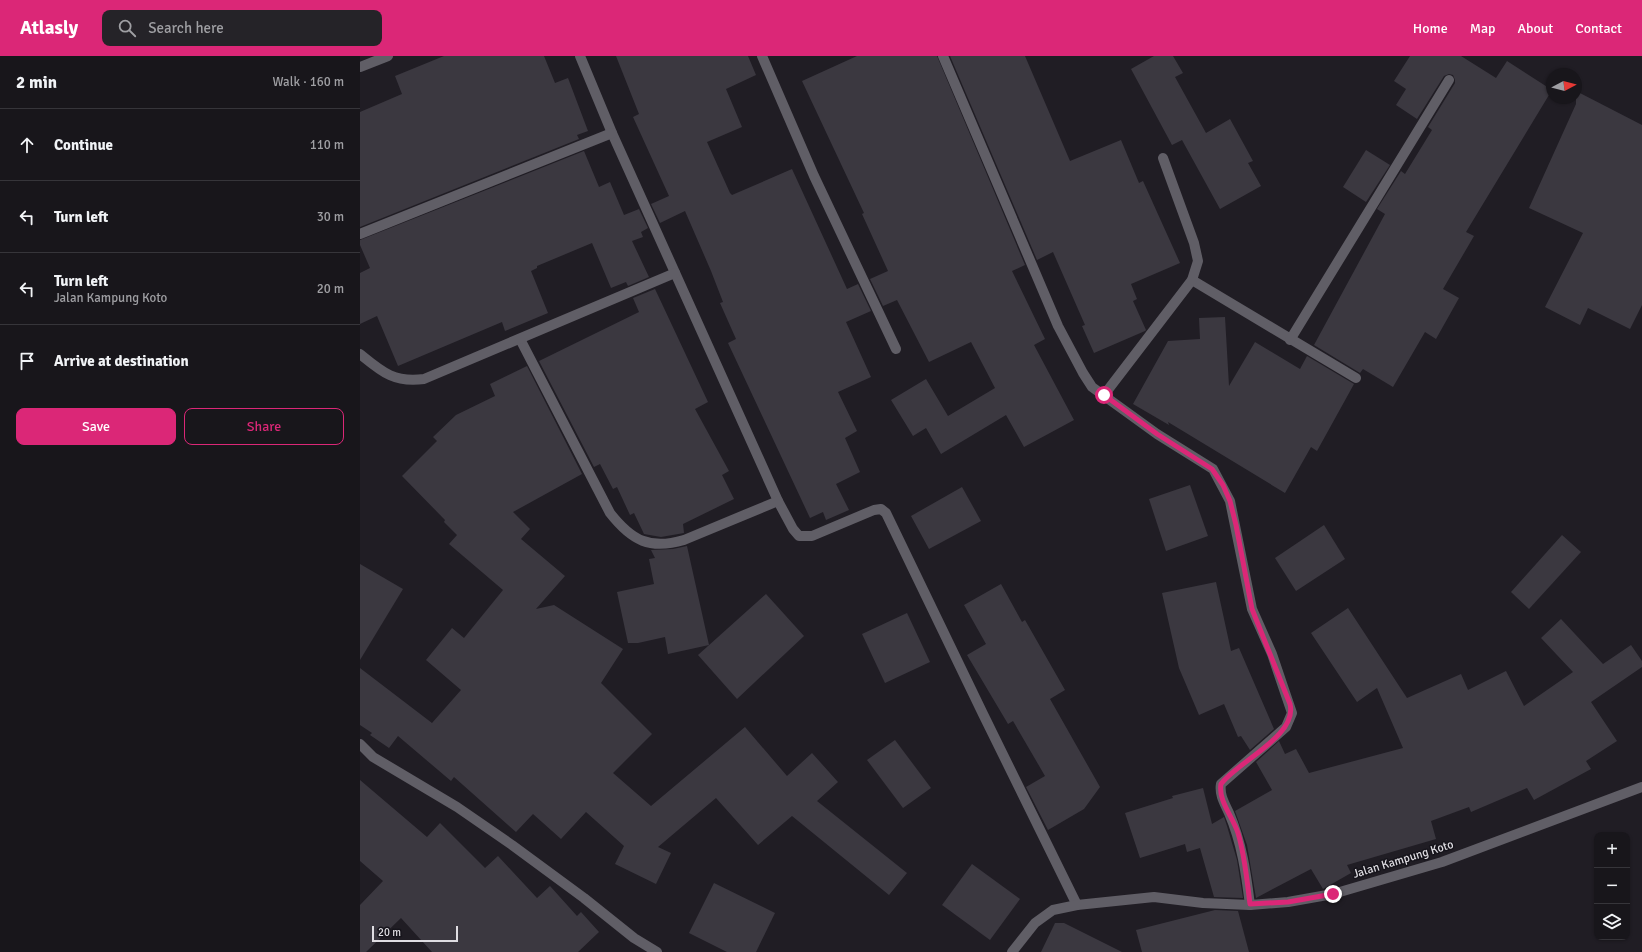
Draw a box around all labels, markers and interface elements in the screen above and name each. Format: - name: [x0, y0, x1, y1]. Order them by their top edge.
- search box: [102, 10, 382, 46]
- text: Atlasly: [20, 16, 78, 40]
- icon: search: [116, 17, 138, 39]
- text: Search here: [148, 19, 224, 37]
- text: Home: [1413, 20, 1448, 37]
- text: Map: [1470, 20, 1495, 37]
- text: About: [1517, 20, 1553, 37]
- text: Contact: [1575, 20, 1622, 37]
- north arrow: [1546, 68, 1582, 104]
- text: 2 min: [16, 72, 57, 93]
- text: Walk · 160 m: [273, 74, 344, 90]
- icon: ahead: [16, 134, 38, 156]
- text: Continue: [54, 136, 113, 154]
- text: 110 m: [310, 137, 344, 153]
- icon: left: [16, 206, 38, 228]
- text: Turn left: [54, 208, 108, 226]
- text: 30 m: [317, 209, 344, 225]
- text: Turn left: [54, 272, 108, 290]
- icon: left: [16, 278, 38, 300]
- text: 20 m: [317, 281, 344, 297]
- text: Jalan Kampung Koto: [54, 290, 167, 306]
- icon: arrive: [16, 350, 38, 372]
- text: Arrive at destination: [54, 352, 189, 370]
- route start: [1095, 386, 1113, 404]
- button: Save: [16, 408, 176, 445]
- button: Share: [184, 408, 344, 445]
- map controls: [1594, 832, 1630, 940]
- button: +: [1594, 832, 1630, 868]
- street label: Jalan Kampung Koto: [1351, 837, 1455, 882]
- button: −: [1594, 868, 1630, 904]
- route end: [1324, 885, 1342, 903]
- button: layers: [1594, 904, 1630, 940]
- scale bar: [372, 924, 458, 943]
- text: 20 m: [378, 926, 401, 939]

